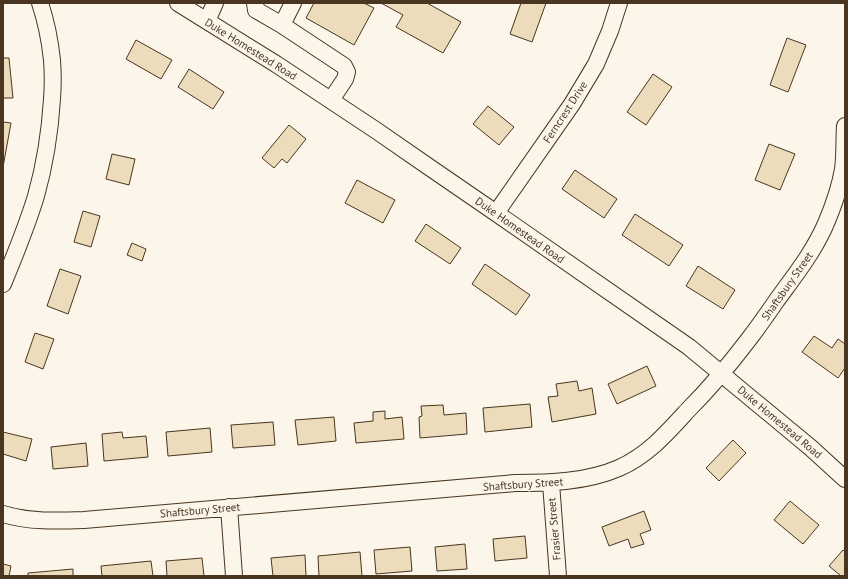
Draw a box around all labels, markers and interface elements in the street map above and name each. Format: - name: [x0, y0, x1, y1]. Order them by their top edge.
- street label: Duke Homestead Road: [202, 15, 300, 83]
- street label: Ferncrest Drive: [540, 78, 590, 146]
- street label: Duke Homestead Road: [473, 194, 567, 266]
- street label: Shaftsbury Street: [758, 249, 816, 323]
- street label: Duke Homestead Road: [735, 383, 825, 461]
- street label: Shaftsbury Street: [482, 474, 564, 494]
- street label: Frasier Street: [544, 497, 564, 561]
- street label: Shaftsbury Street: [159, 500, 241, 520]

